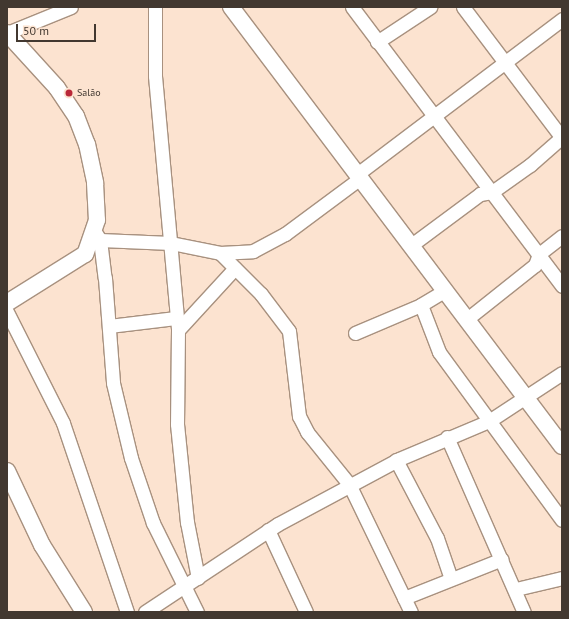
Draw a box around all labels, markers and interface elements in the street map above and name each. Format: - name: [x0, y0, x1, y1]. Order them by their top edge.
- scale bar: [18, 16, 98, 42]
- text: 50 m: [23, 23, 49, 38]
- place label: Salão: [77, 87, 101, 99]
- marker: Salão: [64, 88, 74, 98]

